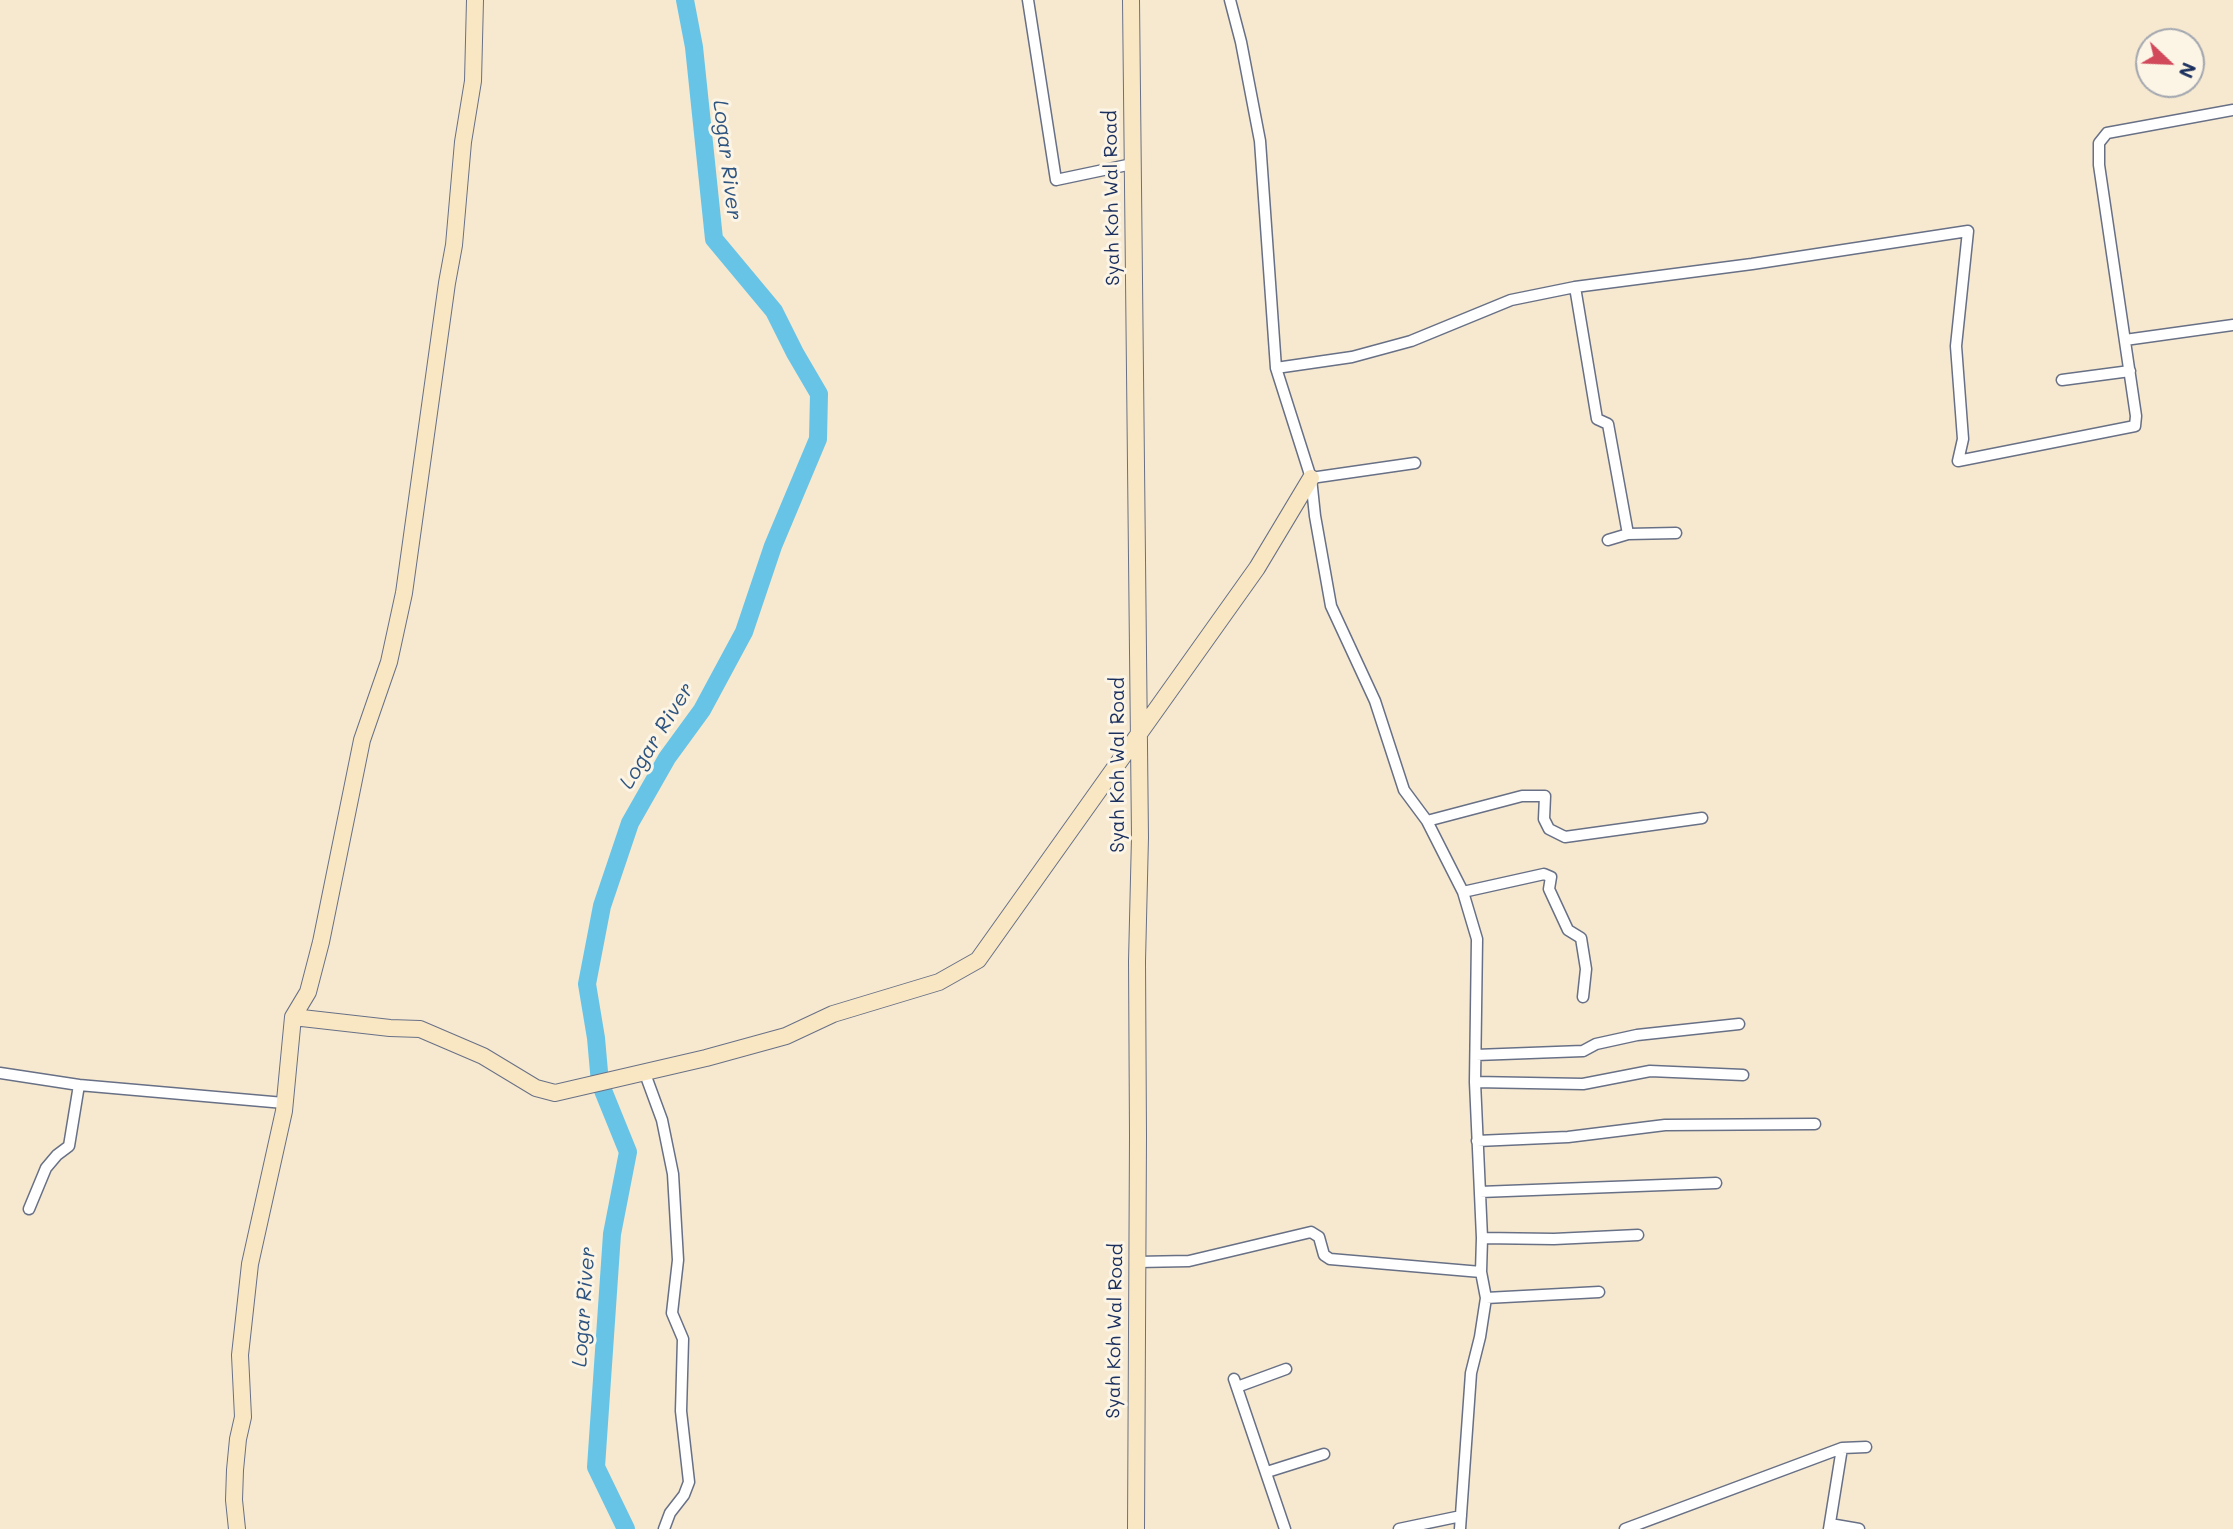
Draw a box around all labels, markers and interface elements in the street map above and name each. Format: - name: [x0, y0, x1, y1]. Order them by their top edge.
- north arrow: [2135, 28, 2205, 98]
- text: N: [2174, 59, 2202, 82]
- water label: Logar River: [707, 99, 747, 221]
- street label: Syah Koh Wal Road: [1099, 110, 1125, 286]
- street label: Syah Koh Wal Road: [1107, 677, 1129, 853]
- water label: Logar River: [614, 678, 700, 794]
- street label: Syah Koh Wal Road: [1102, 1243, 1128, 1419]
- water label: Logar River: [567, 1246, 601, 1368]

